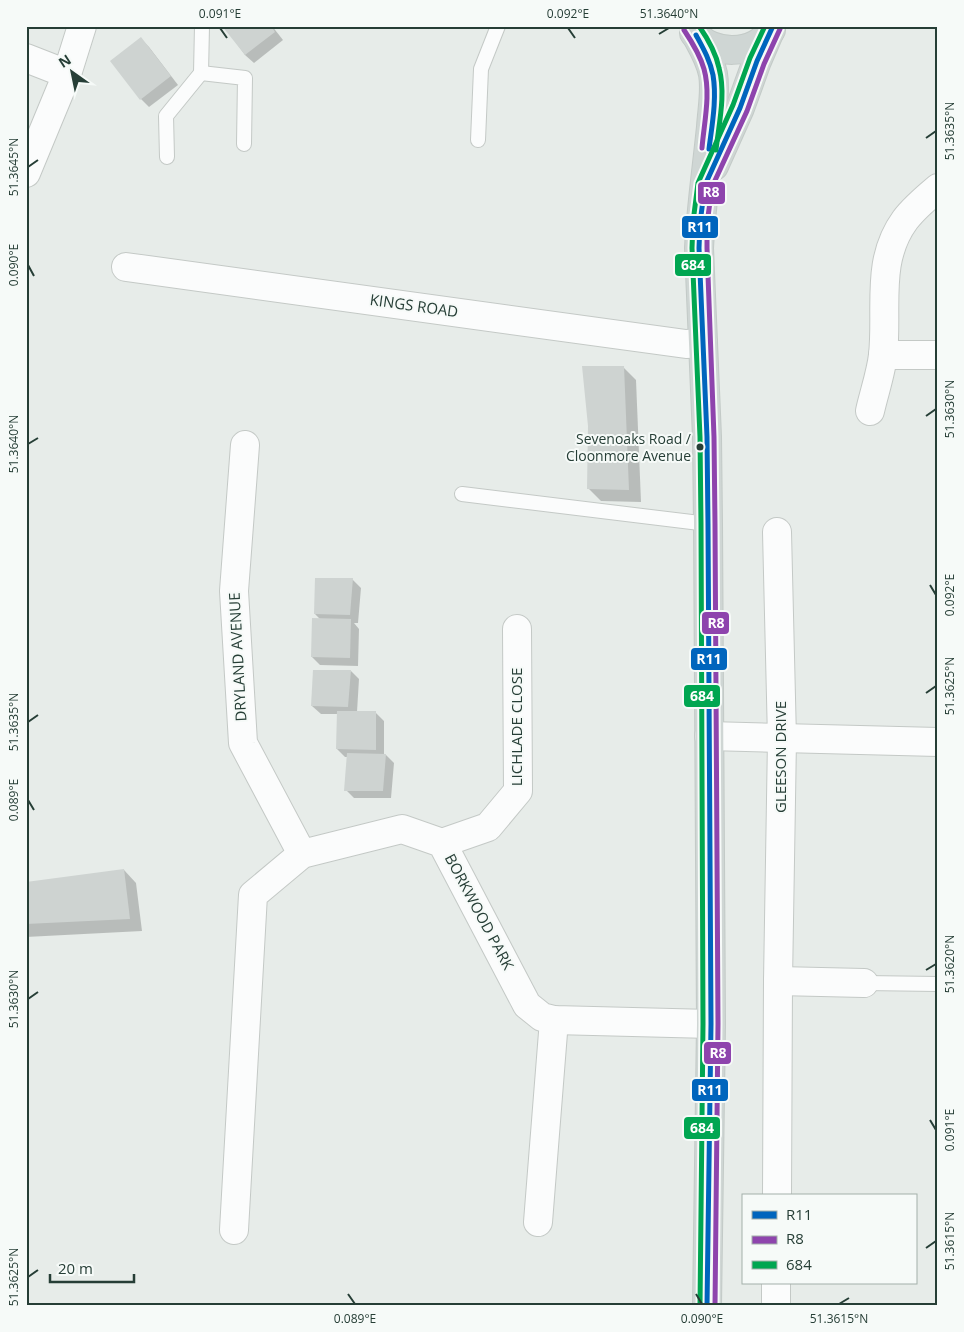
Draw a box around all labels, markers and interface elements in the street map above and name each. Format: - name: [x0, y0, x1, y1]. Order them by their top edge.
- text: 0.091°E: [199, 5, 241, 22]
- text: 0.092°E: [547, 5, 589, 22]
- text: 51.3640°N: [640, 5, 698, 22]
- north arrow: [48, 48, 98, 98]
- text: N: [55, 50, 75, 72]
- text: 51.3635°N: [941, 102, 958, 160]
- text: 51.3645°N: [5, 138, 22, 196]
- line badge: R8: [697, 181, 726, 205]
- text: R8: [702, 182, 720, 201]
- line badge: R11: [681, 215, 719, 239]
- text: R11: [687, 217, 713, 236]
- text: 0.090°E: [5, 244, 22, 286]
- line badge: 684: [674, 253, 712, 277]
- text: 684: [681, 255, 705, 274]
- street label: KINGS ROAD: [369, 289, 460, 321]
- text: 51.3630°N: [941, 380, 958, 438]
- text: 51.3640°N: [5, 415, 22, 473]
- place label: Sevenoaks Road / Cloonmore Avenue: [566, 429, 691, 465]
- marker: Sevenoaks Road / Cloonmore Avenue: [695, 442, 705, 452]
- text: 0.092°E: [941, 574, 958, 616]
- street label: DRYLAND AVENUE: [224, 592, 250, 722]
- line badge: R8: [701, 611, 730, 635]
- text: R8: [707, 613, 725, 632]
- line badge: R11: [690, 647, 728, 671]
- text: R11: [696, 649, 722, 668]
- text: 51.3625°N: [941, 657, 958, 715]
- street label: LICHLADE CLOSE: [506, 668, 526, 786]
- line badge: 684: [683, 684, 721, 708]
- text: 684: [690, 686, 714, 705]
- text: 51.3635°N: [5, 693, 22, 751]
- street label: GLEESON DRIVE: [770, 701, 790, 813]
- text: 0.089°E: [5, 779, 22, 821]
- street label: BORKWOOD PARK: [441, 850, 519, 974]
- text: 51.3620°N: [941, 935, 958, 993]
- text: 51.3630°N: [5, 970, 22, 1028]
- line badge: R8: [703, 1041, 732, 1065]
- text: R8: [709, 1043, 727, 1062]
- line badge: R11: [691, 1078, 729, 1102]
- text: R11: [697, 1080, 723, 1099]
- text: 0.091°E: [941, 1109, 958, 1151]
- line badge: 684: [683, 1116, 721, 1140]
- text: 684: [690, 1118, 714, 1137]
- legend: [742, 1194, 916, 1284]
- text: R11: [786, 1204, 812, 1224]
- text: 51.3615°N: [941, 1212, 958, 1270]
- text: R8: [786, 1228, 804, 1248]
- text: 51.3625°N: [5, 1248, 22, 1306]
- scale bar: [50, 1252, 134, 1284]
- text: 684: [786, 1254, 812, 1274]
- text: 20 m: [58, 1258, 93, 1278]
- text: 0.089°E: [334, 1310, 376, 1327]
- text: 0.090°E: [681, 1310, 723, 1327]
- text: 51.3615°N: [810, 1310, 868, 1327]

